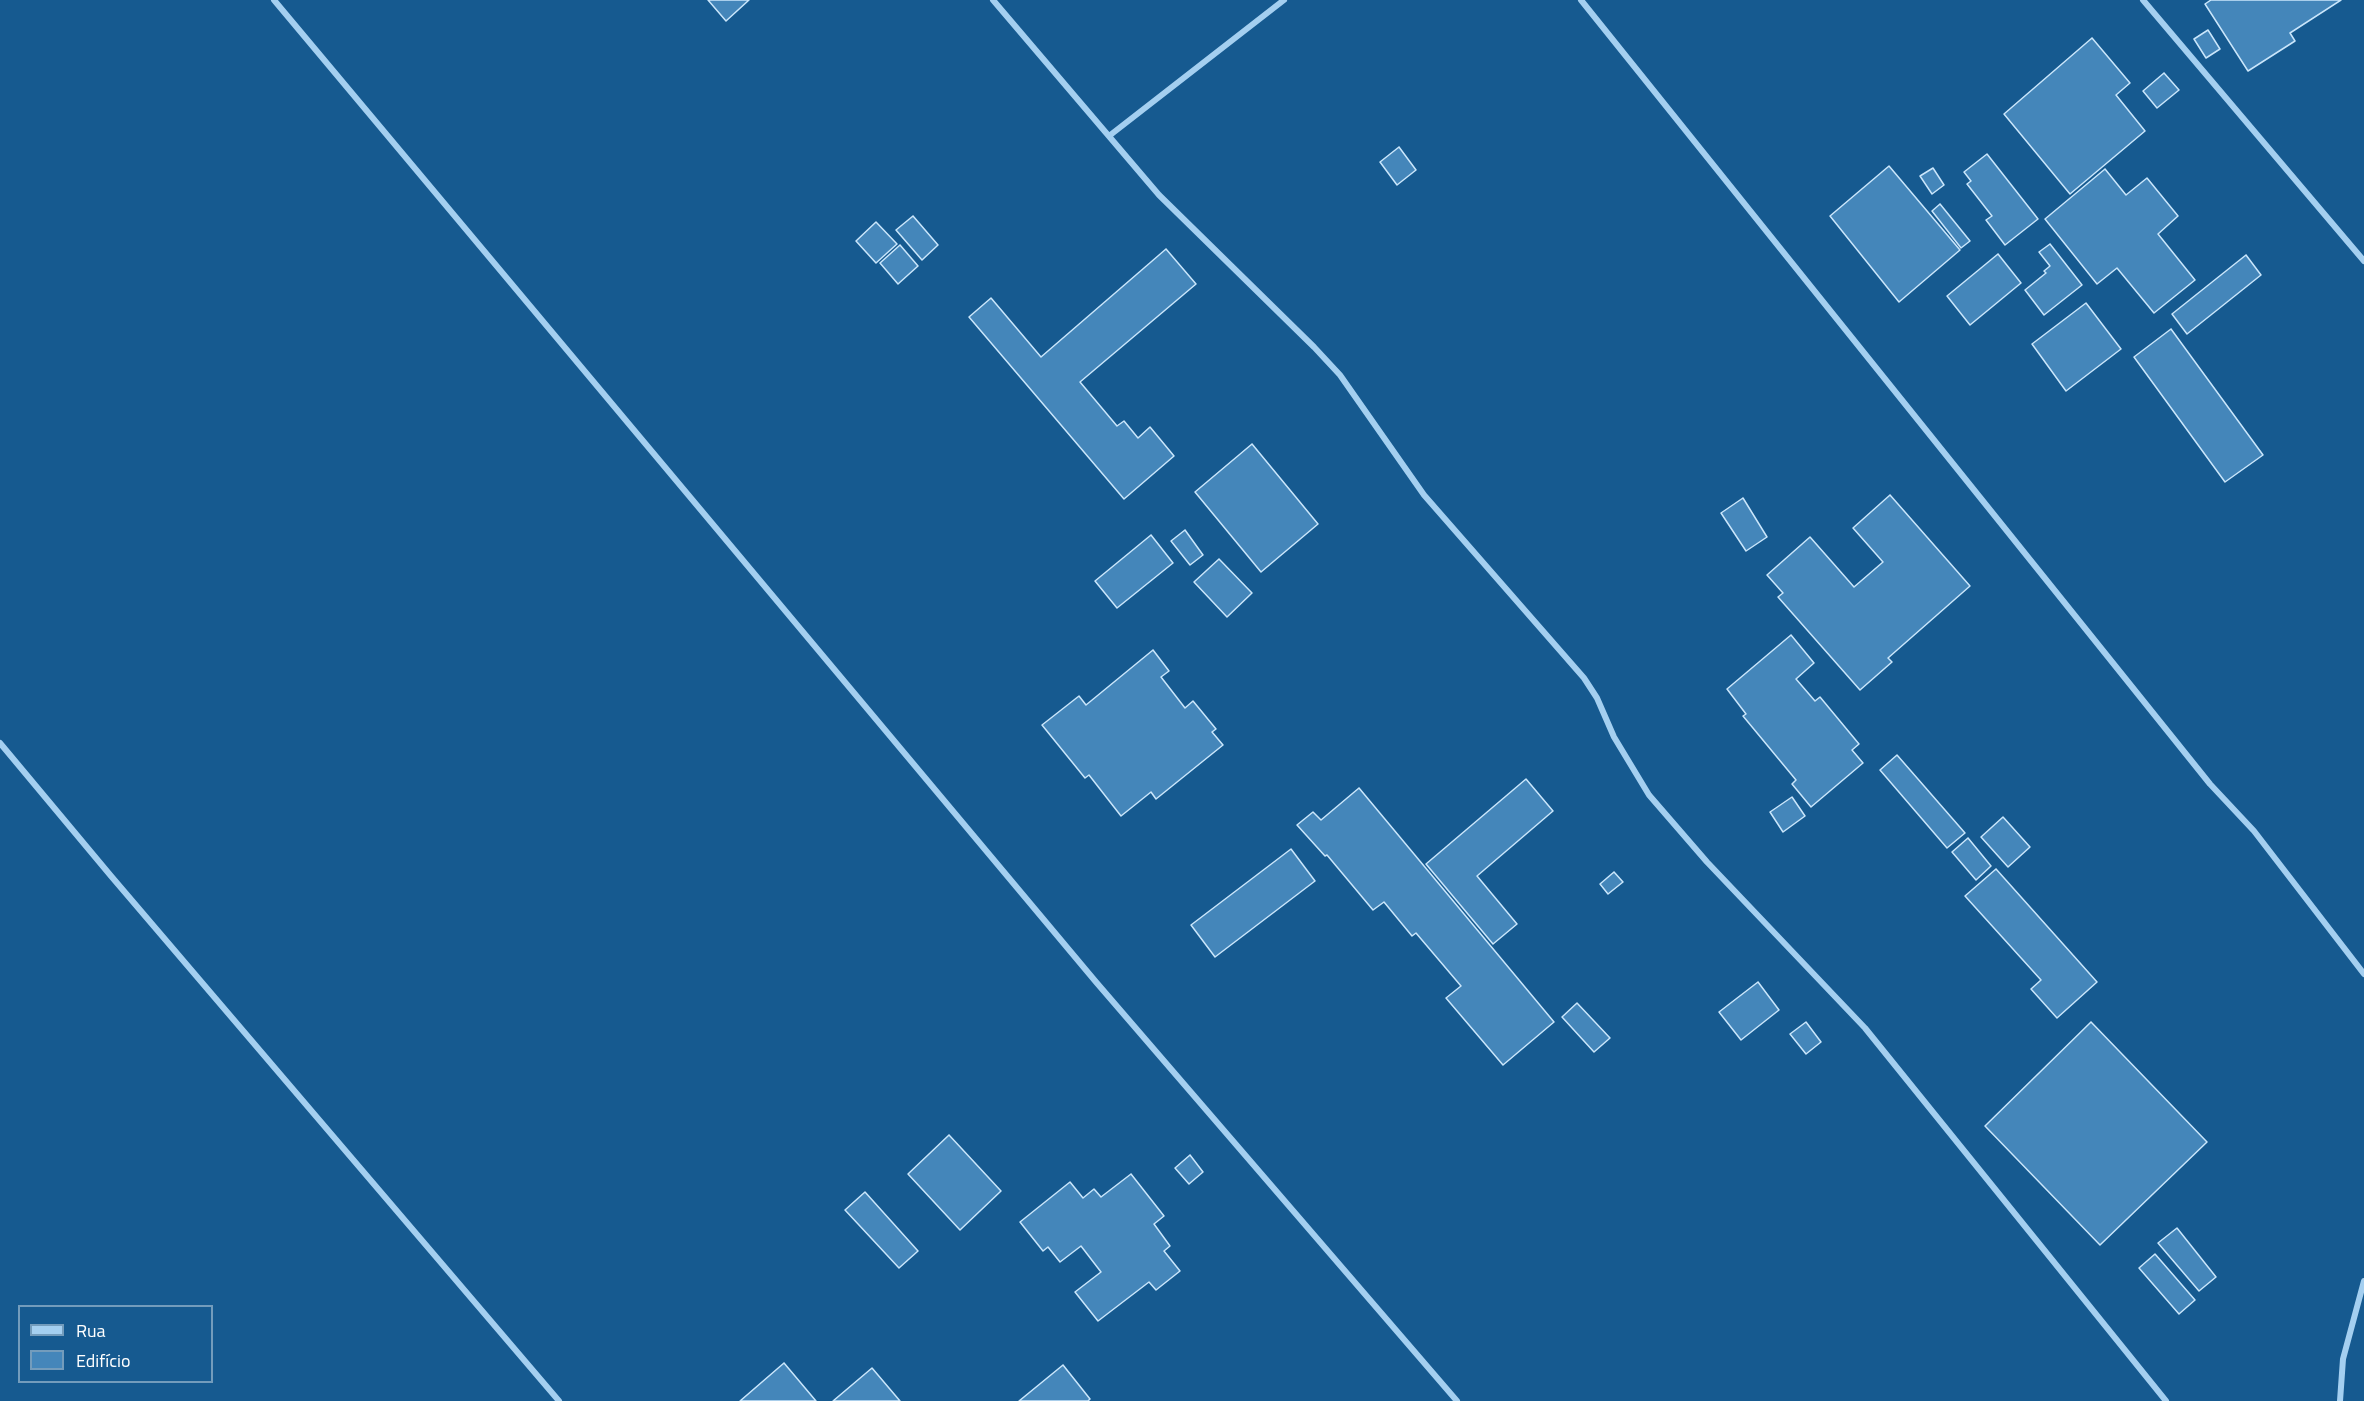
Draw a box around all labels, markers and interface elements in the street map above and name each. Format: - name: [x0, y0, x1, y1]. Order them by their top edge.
- legend: [18, 1305, 213, 1383]
- text: Rua: [76, 1317, 106, 1344]
- text: Edifício: [76, 1347, 130, 1374]

